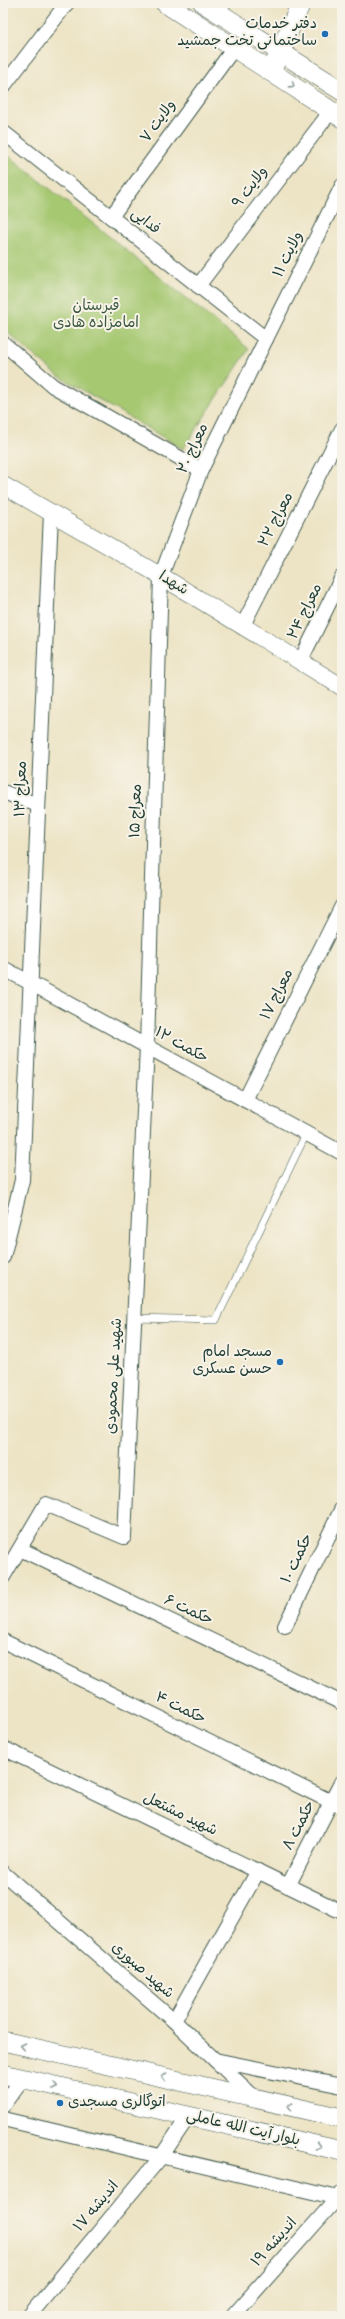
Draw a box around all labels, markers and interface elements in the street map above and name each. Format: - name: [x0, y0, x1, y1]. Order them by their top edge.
- place label: دفتر خدمات ساختمانی تخت جمشید: [177, 16, 317, 51]
- marker: دفتر خدمات ساختمانی تخت جمشید: [320, 29, 330, 39]
- one-way arrow: [288, 81, 295, 88]
- street label: ولایت ۷: [137, 97, 181, 147]
- street label: ولایت ۹: [230, 164, 272, 212]
- street label: فدایی: [127, 205, 163, 239]
- street label: ولایت ۱۱: [270, 229, 308, 281]
- park label: قبرستان امامزاده هادی: [53, 298, 139, 333]
- street label: معراج ۲۰: [174, 421, 214, 477]
- street label: معراج ۲۲: [256, 490, 298, 550]
- street label: شهدا: [155, 568, 191, 600]
- street label: معراج ۲۴: [285, 581, 327, 643]
- street label: معراج ۱۳: [12, 760, 32, 818]
- street label: معراج ۱۵: [127, 783, 147, 839]
- street label: معراج ۱۷: [258, 967, 298, 1023]
- street label: حکمت ۱۲: [151, 1024, 211, 1068]
- street label: شهید علی محمودی: [103, 1318, 127, 1434]
- place label: مسجد امام حسن عسکری: [192, 1344, 272, 1379]
- marker: مسجد امام حسن عسکری: [275, 1357, 285, 1367]
- street label: حکمت ۱۰: [278, 1531, 318, 1587]
- street label: حکمت ۶: [161, 1592, 215, 1630]
- street label: حکمت ۴: [152, 1689, 208, 1729]
- street label: شهید مشتعل: [140, 1789, 220, 1841]
- street label: حکمت ۸: [280, 1798, 320, 1854]
- street label: شهید صبوری: [107, 1939, 177, 2003]
- one-way arrow: [20, 2042, 26, 2050]
- one-way arrow: [160, 2074, 167, 2082]
- one-way arrow: [51, 2081, 58, 2089]
- place label: اتوگالری مسجدی: [68, 2092, 166, 2112]
- marker: اتوگالری مسجدی: [55, 2098, 65, 2108]
- one-way arrow: [287, 2102, 294, 2111]
- street label: بلوار آیت‌ الله عاملی: [184, 2106, 302, 2151]
- one-way arrow: [315, 2142, 321, 2150]
- street label: اندیشه ۱۷: [71, 2178, 123, 2236]
- street label: اندیشه ۱۹: [248, 2215, 302, 2271]

